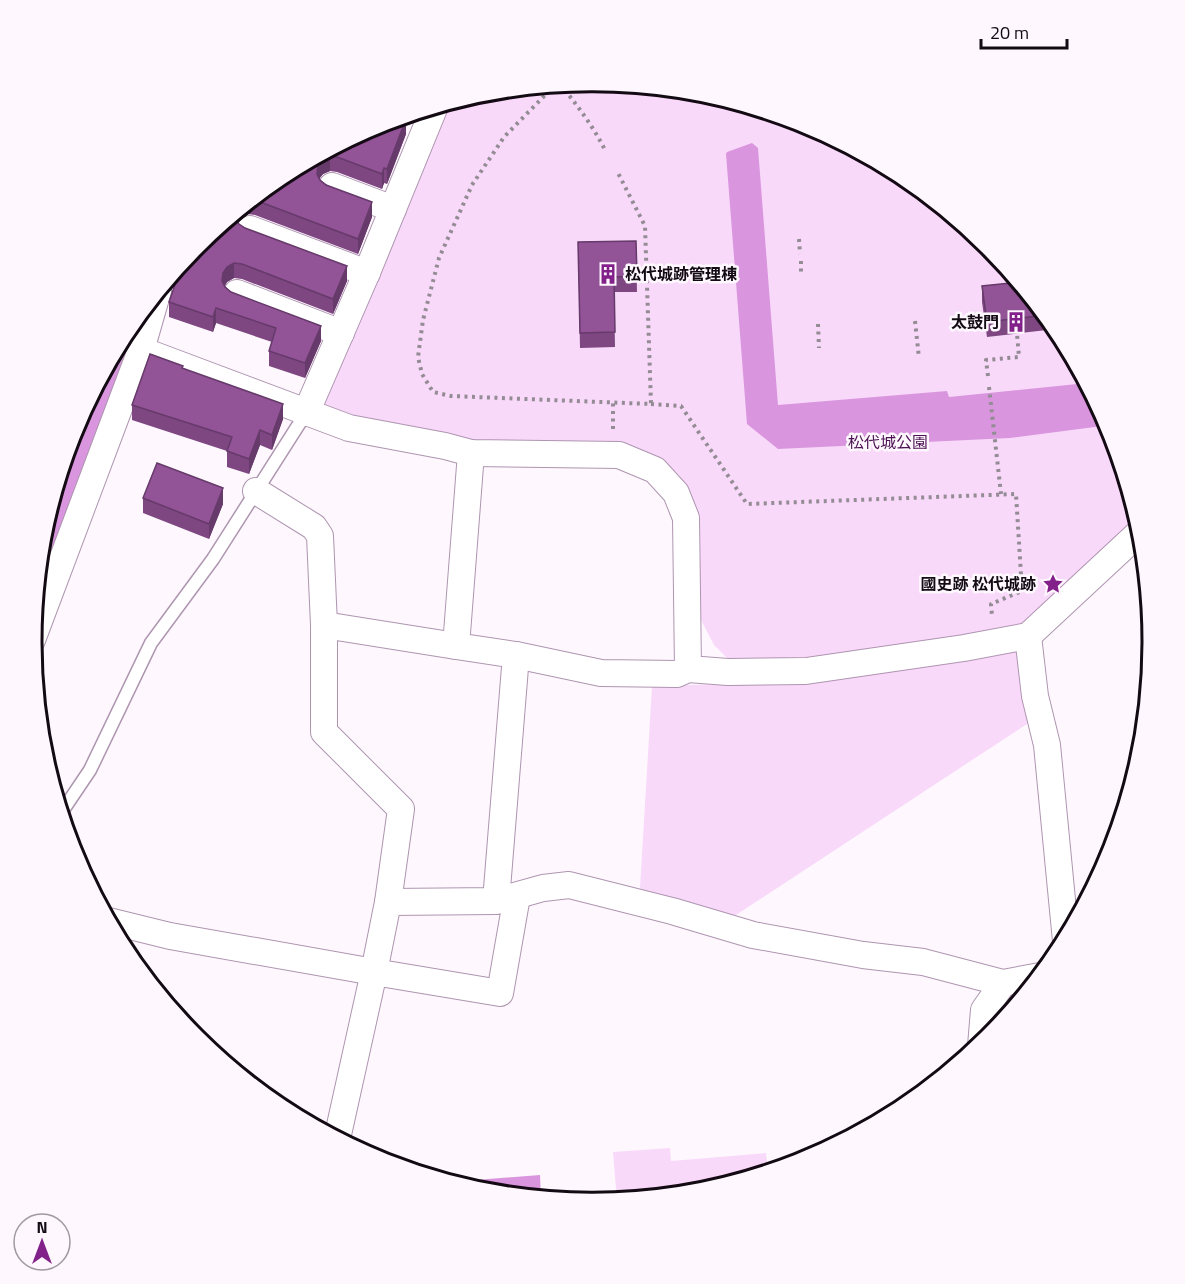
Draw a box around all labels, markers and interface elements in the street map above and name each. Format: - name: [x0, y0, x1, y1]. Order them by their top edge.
- scale bar: [981, 12, 1066, 50]
- text: 20 m: [990, 19, 1029, 46]
- building icon: 松代城跡管理棟: [596, 262, 620, 286]
- place label: 松代城跡管理棟: [625, 262, 737, 286]
- place label: 太鼓門: [951, 310, 999, 334]
- building icon: 太鼓門: [1004, 310, 1028, 334]
- park label: 松代城公園: [848, 430, 928, 454]
- place label: 國史跡 松代城跡: [920, 572, 1036, 596]
- place icon: 國史跡 松代城跡: [1041, 572, 1065, 596]
- north arrow: [12, 1212, 72, 1272]
- text: N: [36, 1215, 48, 1239]

